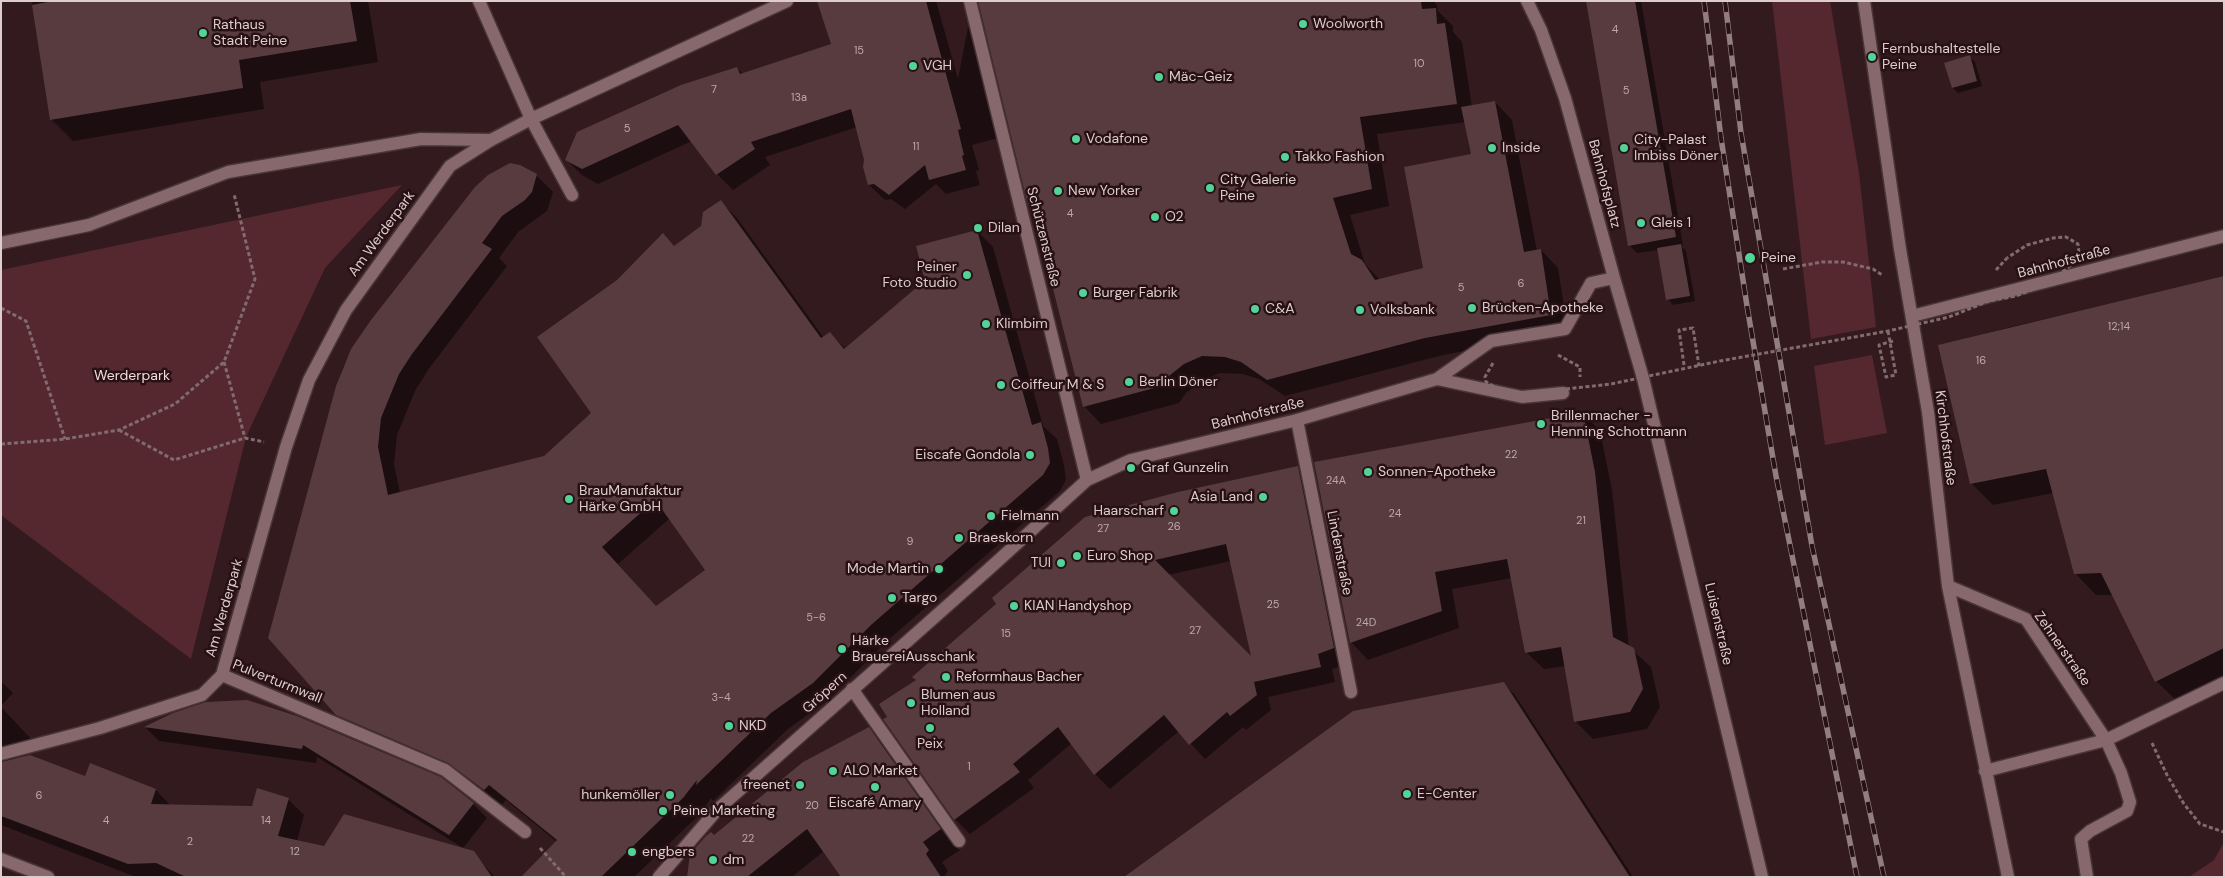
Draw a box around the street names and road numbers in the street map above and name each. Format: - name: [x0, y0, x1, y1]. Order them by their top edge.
- street label: Bahnhofsplatz: [1584, 138, 1624, 230]
- street label: Schützenstraße: [1022, 185, 1064, 289]
- street label: Am Werderpark: [345, 188, 419, 280]
- street label: Bahnhofstraße: [2016, 242, 2112, 282]
- street label: Kirchhofstraße: [1931, 390, 1959, 486]
- street label: Bahnhofstraße: [1210, 394, 1306, 434]
- street label: Lindenstraße: [1323, 509, 1355, 597]
- street label: Am Werderpark: [203, 557, 247, 659]
- street label: Luisenstraße: [1700, 581, 1736, 667]
- street label: Zehnerstraße: [2030, 609, 2094, 689]
- street label: Pulverturmwall: [230, 656, 324, 708]
- street label: Gröpern: [799, 669, 851, 717]

